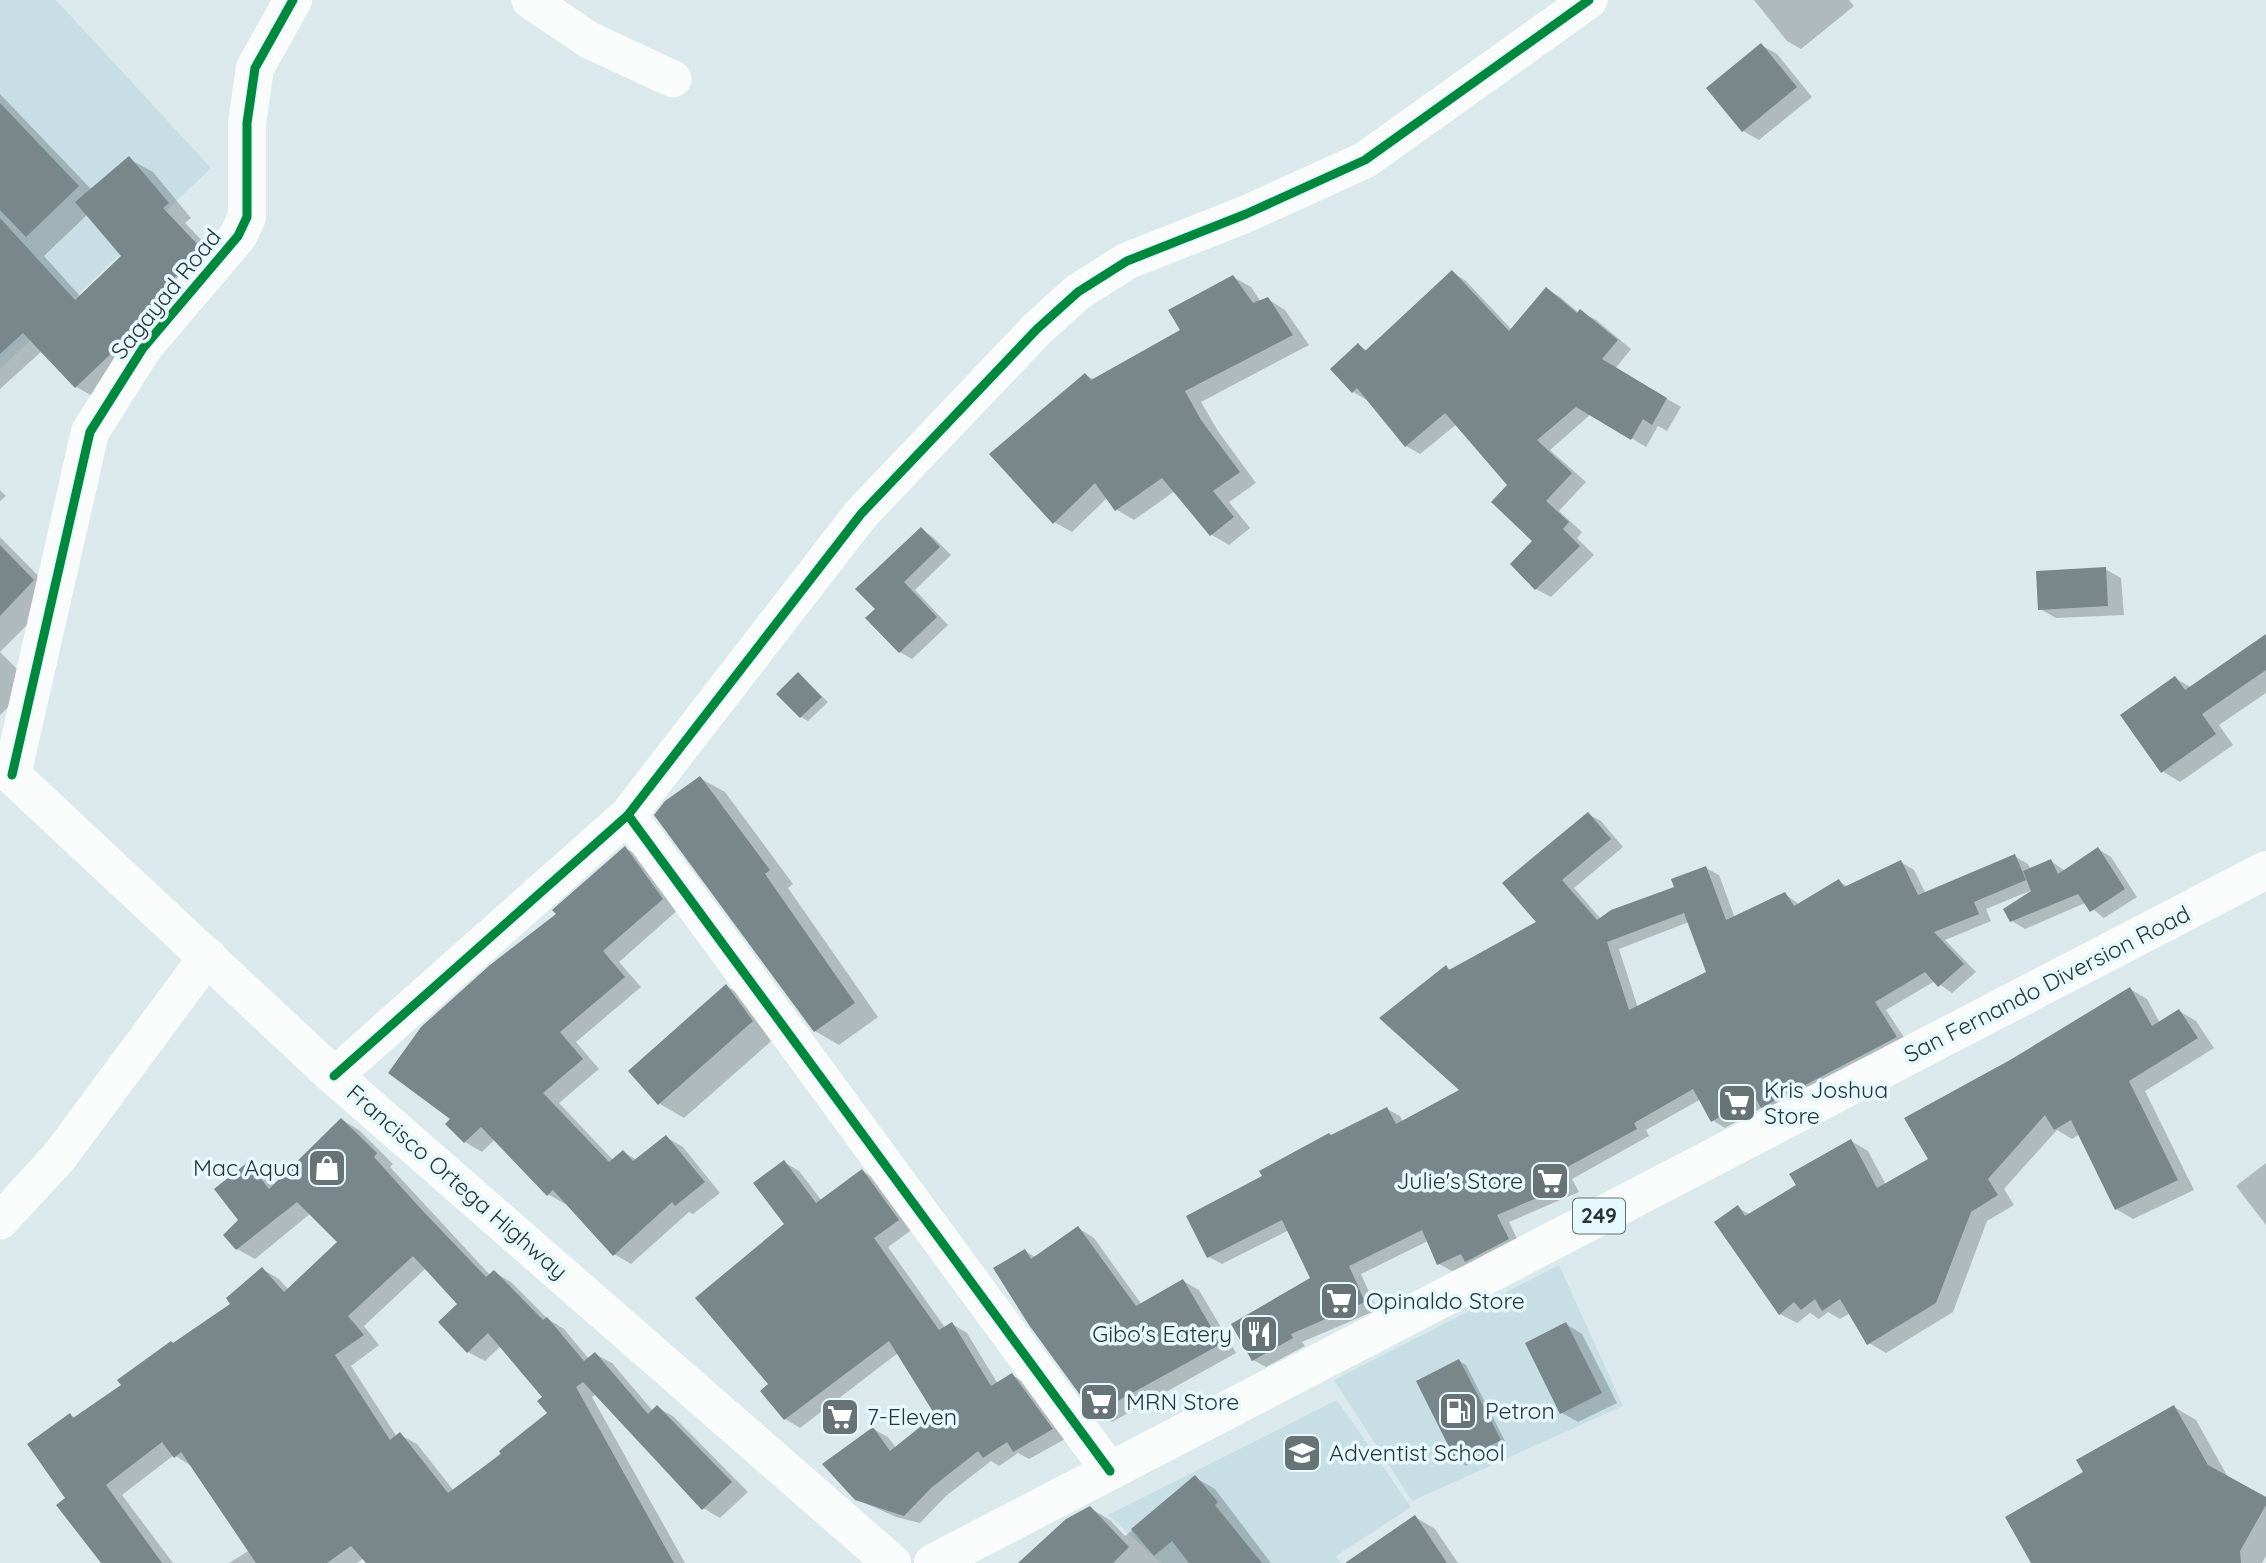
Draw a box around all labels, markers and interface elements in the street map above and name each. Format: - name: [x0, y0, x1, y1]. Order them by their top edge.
- street label: Sagayad Road: [104, 223, 227, 365]
- street label: San Fernando Diversion Road: [1899, 899, 2195, 1068]
- place label: Kris Joshua Store: [1764, 1075, 1888, 1130]
- street label: Francisco Ortega Highway: [341, 1078, 574, 1285]
- supermarket icon: Kris Joshua Store: [1716, 1082, 1758, 1124]
- shop icon: Mac Aqua: [306, 1147, 348, 1189]
- place label: Mac Aqua: [193, 1153, 300, 1182]
- supermarket icon: Julie's Store: [1529, 1160, 1571, 1202]
- place label: Julie's Store: [1396, 1166, 1523, 1195]
- road number: 249: [1573, 1198, 1625, 1234]
- supermarket icon: Opinaldo Store: [1318, 1280, 1360, 1322]
- place label: Opinaldo Store: [1366, 1286, 1525, 1315]
- restaurant icon: Gibo's Eatery: [1238, 1313, 1280, 1355]
- place label: Gibo's Eatery: [1092, 1319, 1232, 1348]
- supermarket icon: MRN Store: [1078, 1381, 1120, 1423]
- place label: MRN Store: [1126, 1387, 1239, 1416]
- fuel station icon: Petron: [1437, 1390, 1479, 1432]
- supermarket icon: 7-Eleven: [819, 1396, 861, 1438]
- place label: Petron: [1485, 1396, 1555, 1425]
- place label: 7-Eleven: [867, 1402, 957, 1431]
- school or university icon: Adventist School: [1281, 1432, 1323, 1474]
- place label: Adventist School: [1329, 1438, 1505, 1467]

